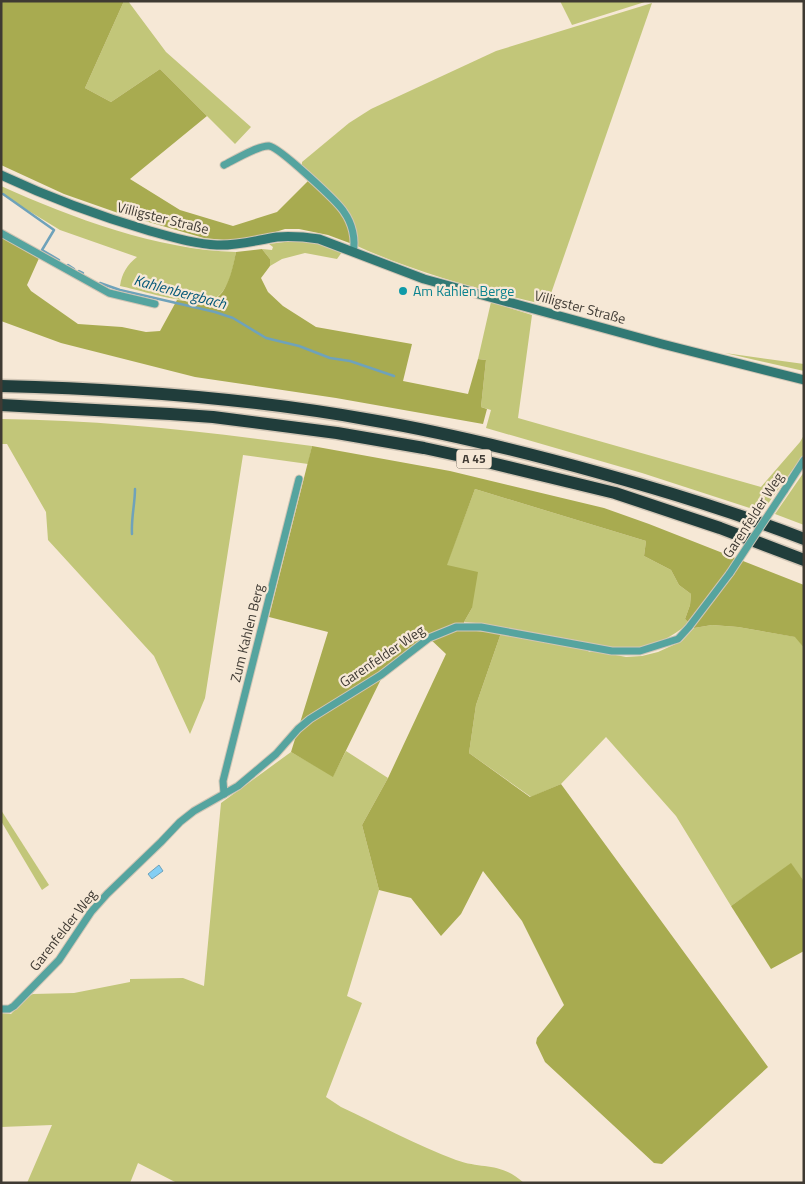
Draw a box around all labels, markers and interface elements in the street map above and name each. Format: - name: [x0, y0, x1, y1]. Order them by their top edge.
- street label: Villigster Straße: [115, 196, 211, 239]
- water label: Kahlenbergbach: [131, 268, 229, 315]
- place label: Am Kahlen Berge: [413, 280, 514, 301]
- street label: Villigster Straße: [532, 284, 628, 329]
- marker: Am Kahlen Berge: [397, 285, 409, 297]
- road number: A 45: [456, 449, 492, 468]
- street label: Garenfelder Weg: [717, 468, 788, 562]
- street label: Zum Kahlen Berg: [224, 582, 269, 684]
- street label: Garenfelder Weg: [335, 619, 428, 692]
- street label: Garenfelder Weg: [24, 884, 101, 975]

